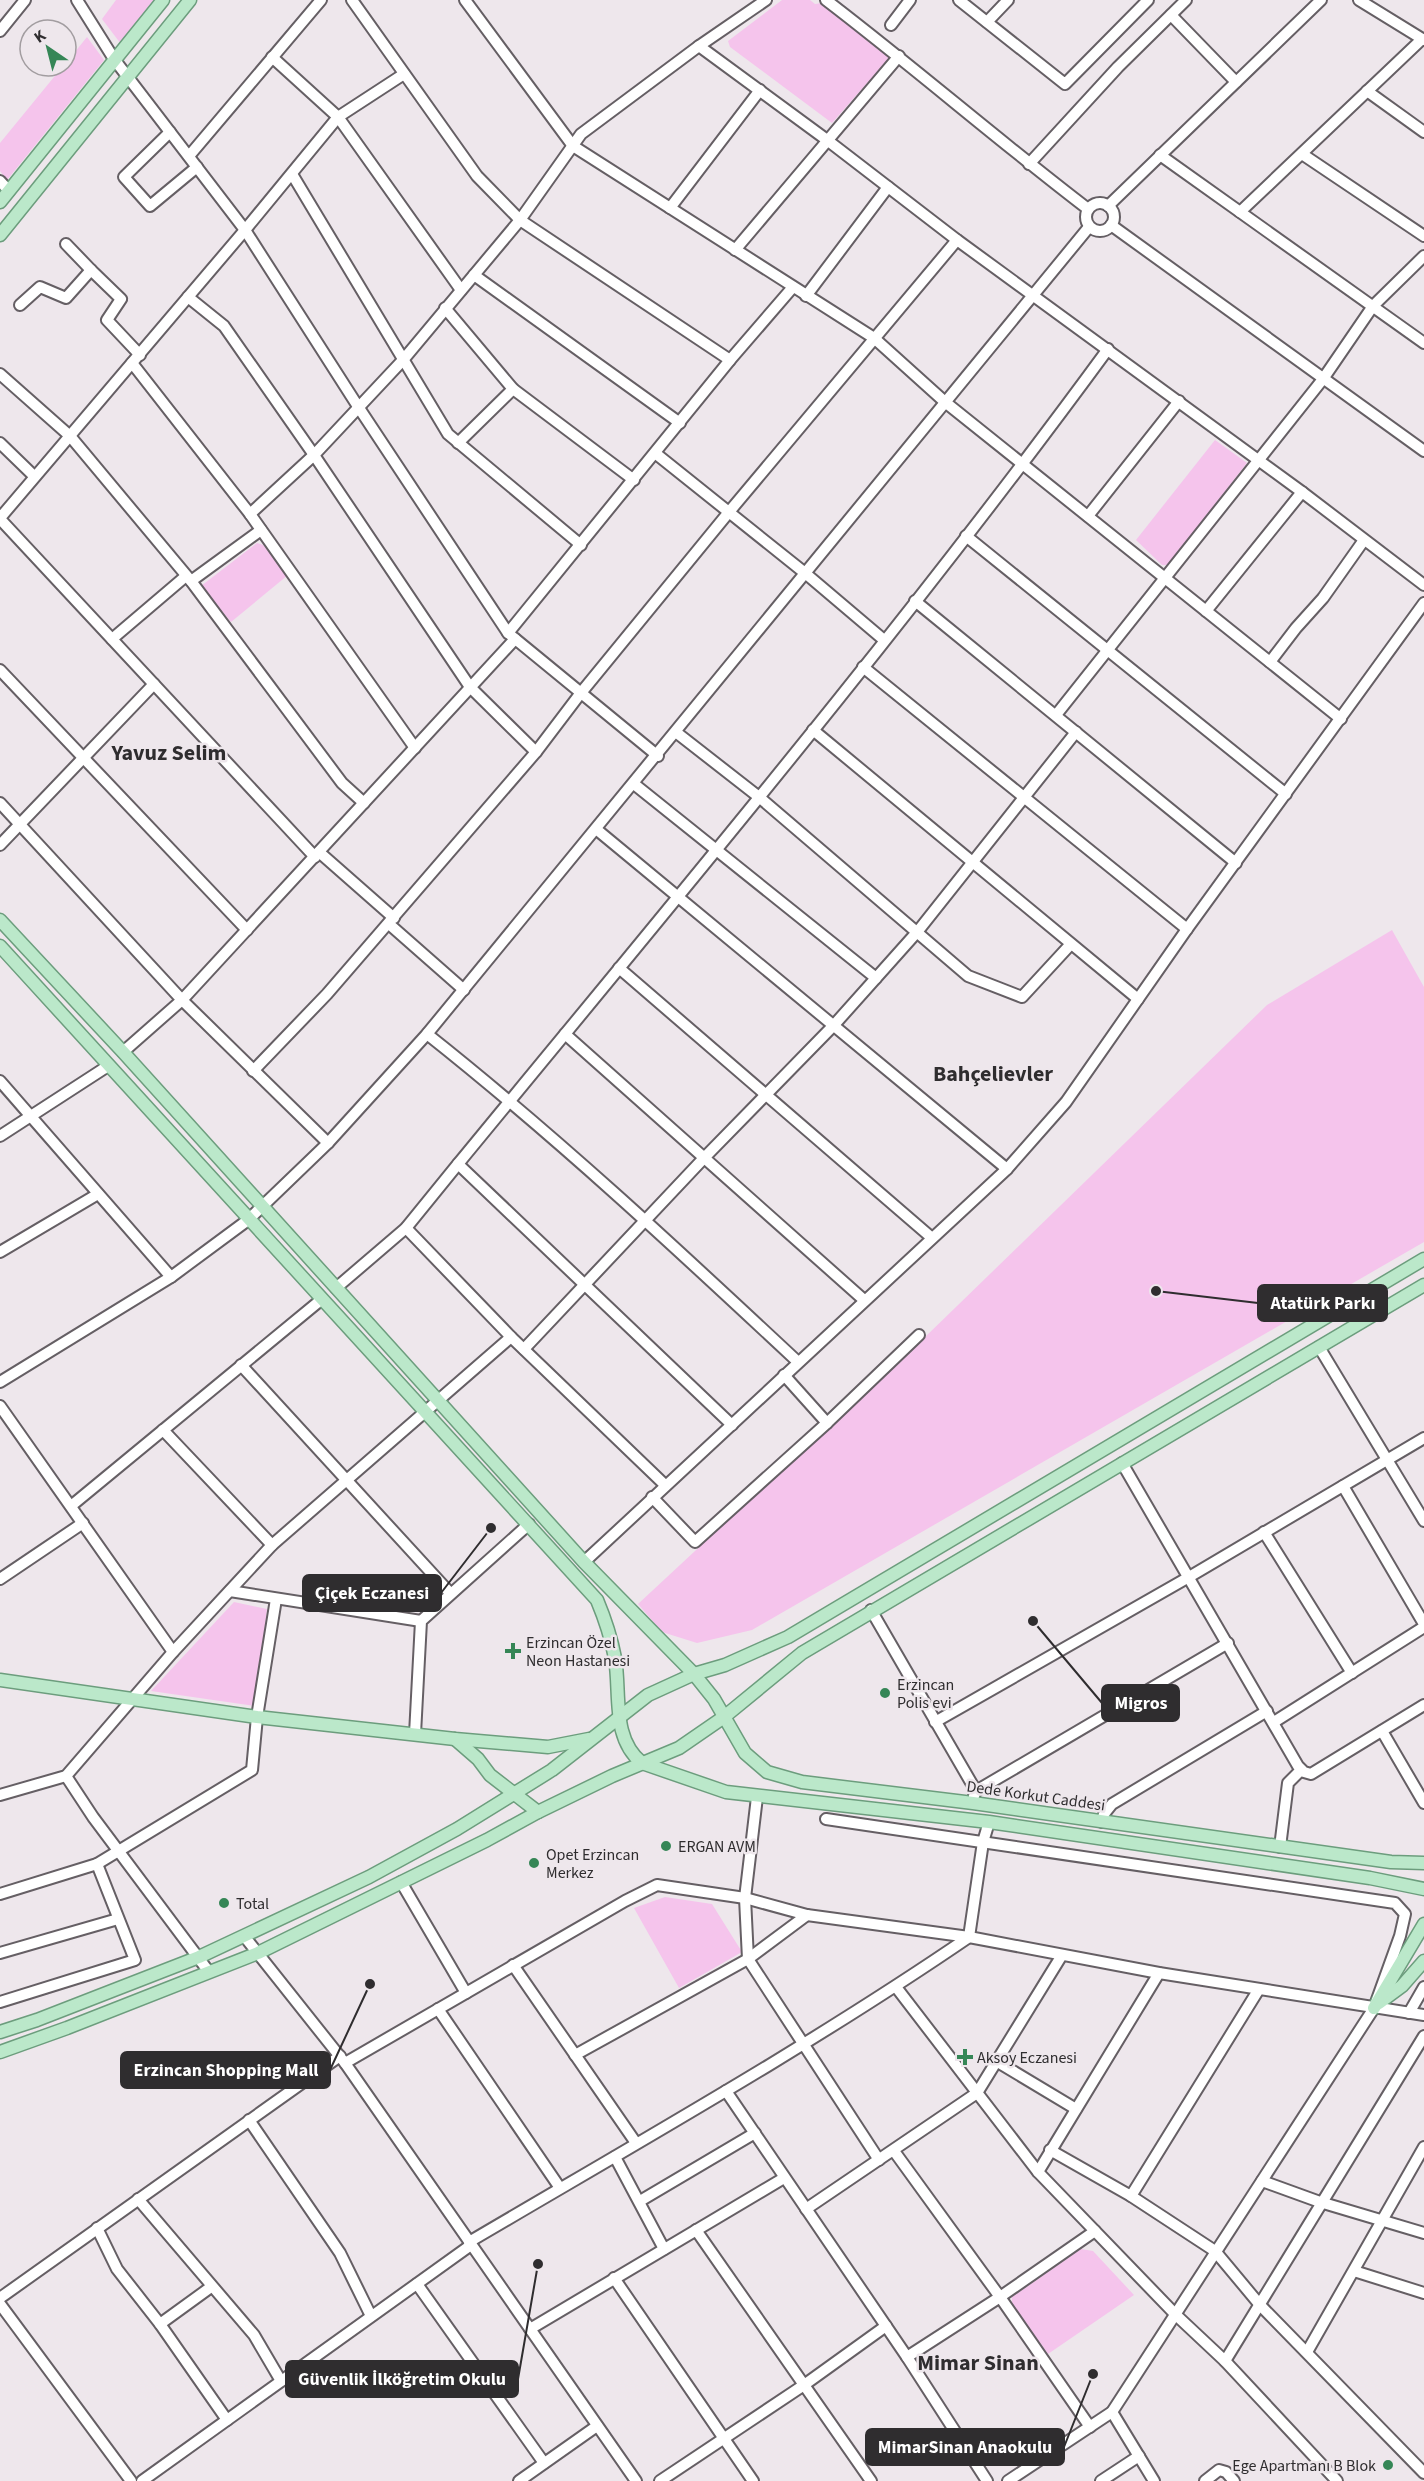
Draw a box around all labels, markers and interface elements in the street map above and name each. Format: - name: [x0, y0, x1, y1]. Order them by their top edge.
- north arrow: [18, 18, 78, 78]
- text: K: [30, 25, 50, 48]
- district label: Yavuz Selim: [111, 737, 226, 769]
- district label: Bahçelievler: [933, 1058, 1053, 1090]
- callout: Atatürk Parkı: [1258, 1285, 1387, 1321]
- text: Atatürk Parkı: [1269, 1291, 1376, 1316]
- callout: Çiçek Eczanesi: [303, 1575, 441, 1611]
- text: Çiçek Eczanesi: [315, 1581, 429, 1606]
- place label: Erzincan Özel Neon Hastanesi: [526, 1632, 630, 1672]
- marker: Erzincan Özel Neon Hastanesi: [504, 1642, 522, 1660]
- place label: Erzincan Polis evi: [897, 1674, 954, 1714]
- callout: Migros: [1102, 1685, 1179, 1721]
- marker: Erzincan Polis evi: [878, 1686, 892, 1700]
- text: Migros: [1114, 1691, 1168, 1716]
- street label: Dede Korkut Caddesi: [965, 1775, 1107, 1817]
- place label: ERGAN AVM: [678, 1836, 756, 1858]
- marker: ERGAN AVM: [659, 1839, 673, 1853]
- place label: Opet Erzincan Merkez: [546, 1844, 639, 1884]
- marker: Opet Erzincan Merkez: [527, 1856, 541, 1870]
- place label: Total: [236, 1893, 269, 1915]
- marker: Total: [217, 1896, 231, 1910]
- place label: Aksoy Eczanesi: [977, 2047, 1077, 2069]
- marker: Aksoy Eczanesi: [958, 2050, 972, 2064]
- callout: Erzincan Shopping Mall: [121, 2052, 330, 2088]
- text: Erzincan Shopping Mall: [134, 2058, 318, 2083]
- district label: Mimar Sinan: [917, 2347, 1039, 2379]
- callout: Güvenlik İlköğretim Okulu: [286, 2361, 518, 2397]
- text: Güvenlik İlköğretim Okulu: [298, 2367, 506, 2392]
- callout: MimarSinan Anaokulu: [866, 2429, 1064, 2465]
- text: MimarSinan Anaokulu: [878, 2435, 1052, 2460]
- place label: Ege Apartmanı B Blok: [1232, 2455, 1376, 2477]
- marker: Ege Apartmanı B Blok: [1381, 2458, 1395, 2472]

